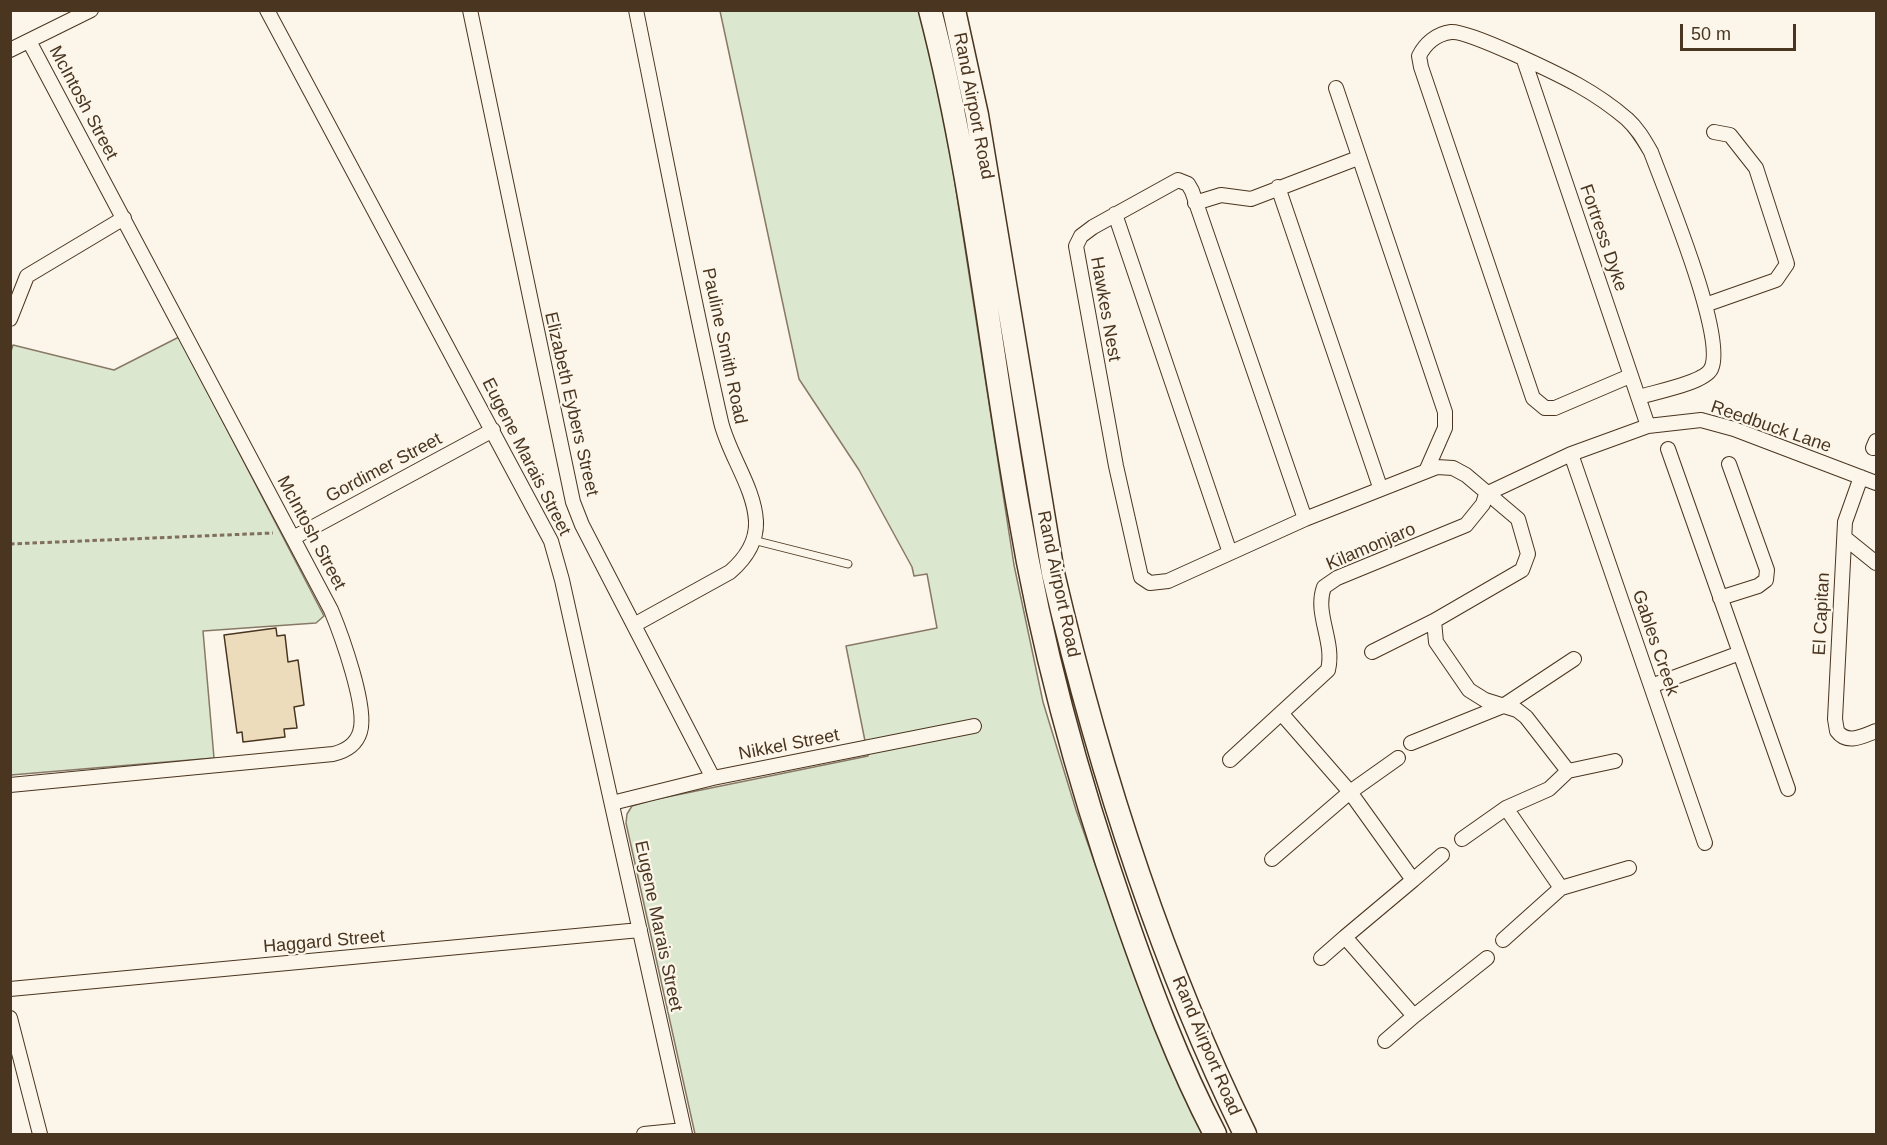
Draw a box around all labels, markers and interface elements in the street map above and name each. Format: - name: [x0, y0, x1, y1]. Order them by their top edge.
- scale bar: [1683, 12, 1798, 50]
- text: 50 m: [1691, 24, 1731, 44]
- street label: Rand Airport Road: [948, 31, 998, 181]
- street label: McIntosh Street: [44, 42, 122, 164]
- street label: Fortress Dyke: [1575, 182, 1631, 294]
- street label: Hawkes Nest: [1085, 255, 1125, 363]
- street label: Pauline Smith Road: [697, 266, 751, 426]
- street label: Elizabeth Eybers Street: [539, 310, 603, 498]
- street label: Eugene Marais Street: [477, 375, 575, 539]
- street label: Reedbuck Lane: [1708, 396, 1834, 458]
- street label: Gordimer Street: [322, 428, 446, 508]
- street label: McIntosh Street: [272, 472, 350, 594]
- street label: Rand Airport Road: [1032, 509, 1084, 659]
- street label: Kilamonjaro: [1323, 518, 1419, 576]
- street label: El Capitan: [1809, 572, 1835, 656]
- street label: Gables Creek: [1627, 587, 1683, 699]
- street label: Nikkel Street: [737, 725, 841, 765]
- street label: Eugene Marais Street: [629, 839, 687, 1013]
- street label: Haggard Street: [262, 926, 386, 958]
- street label: Rand Airport Road: [1167, 973, 1245, 1119]

